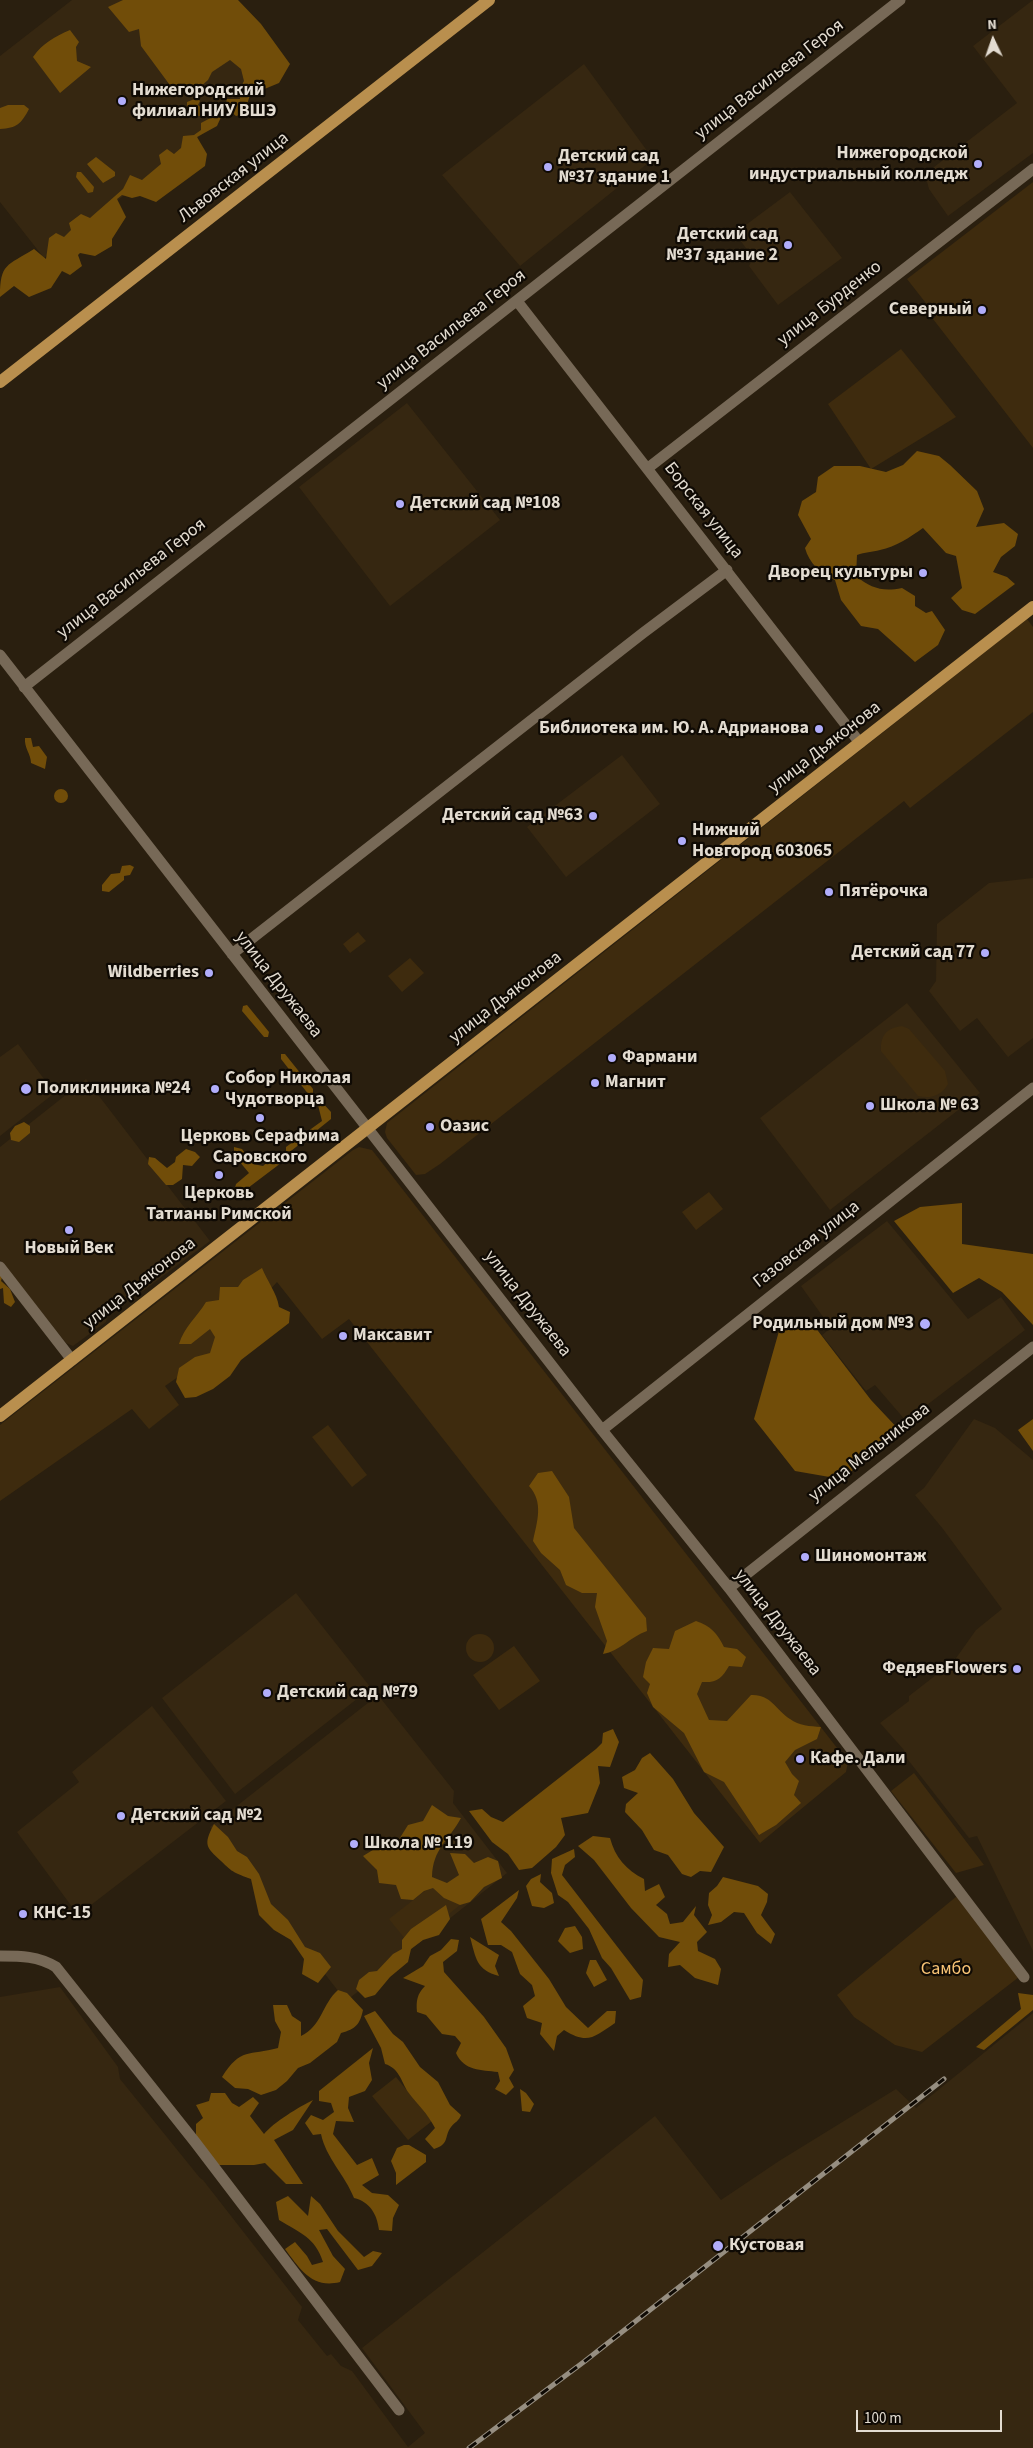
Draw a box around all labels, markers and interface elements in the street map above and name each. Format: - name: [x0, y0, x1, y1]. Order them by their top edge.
- street label: улица Васильева Героя: [691, 15, 849, 145]
- north arrow: [968, 15, 1018, 65]
- text: N: [987, 15, 997, 35]
- place label: Нижегородский филиал НИУ ВШЭ: [132, 80, 276, 122]
- marker: Нижегородский филиал НИУ ВШЭ: [116, 95, 128, 107]
- street label: Львовская улица: [174, 128, 294, 228]
- place label: Нижегородской индустриальный колледж: [749, 143, 968, 186]
- place label: Детский сад №37 здание 1: [558, 146, 670, 188]
- marker: Нижегородской индустриальный колледж: [972, 158, 984, 170]
- marker: Детский сад №37 здание 1: [542, 161, 554, 173]
- place label: Детский сад №37 здание 2: [666, 224, 778, 266]
- marker: Детский сад №37 здание 2: [782, 239, 794, 251]
- street label: улица Бурденко: [774, 257, 886, 351]
- street label: улица Васильева Героя: [373, 265, 531, 395]
- place label: Северный: [889, 299, 972, 321]
- marker: Северный: [976, 304, 988, 316]
- street label: Борская улица: [659, 459, 747, 563]
- place label: Детский сад №108: [410, 493, 561, 515]
- marker: Детский сад №108: [394, 498, 406, 510]
- street label: улица Васильева Героя: [53, 514, 211, 644]
- place label: Дворец культуры: [768, 562, 913, 584]
- marker: Дворец культуры: [917, 567, 929, 579]
- street label: улица Дьяконова: [764, 697, 886, 799]
- place label: Библиотека им. Ю. А. Адрианова: [539, 718, 809, 740]
- marker: Библиотека им. Ю. А. Адрианова: [813, 723, 825, 735]
- place label: Детский сад №63: [442, 805, 583, 827]
- marker: Детский сад №63: [587, 810, 599, 822]
- place label: Нижний Новгород 603065: [692, 820, 832, 862]
- marker: Нижний Новгород 603065: [676, 835, 688, 847]
- place label: Пятёрочка: [839, 881, 928, 903]
- marker: Пятёрочка: [823, 886, 835, 898]
- street label: улица Дружаева: [230, 927, 326, 1043]
- place label: Детский сад 77: [851, 942, 975, 964]
- street label: улица Дьяконова: [445, 947, 567, 1049]
- marker: Детский сад 77: [979, 947, 991, 959]
- place label: Wildberries: [108, 962, 199, 984]
- marker: Wildberries: [203, 967, 215, 979]
- place label: Фармани: [622, 1047, 698, 1069]
- marker: Фармани: [606, 1052, 618, 1064]
- place label: Собор Николая Чудотворца: [225, 1068, 351, 1110]
- place label: Магнит: [605, 1072, 666, 1094]
- marker: Магнит: [589, 1077, 601, 1089]
- place label: Поликлиника №24: [37, 1078, 191, 1100]
- marker: Поликлиника №24: [19, 1082, 33, 1096]
- marker: Собор Николая Чудотворца: [209, 1083, 221, 1095]
- place label: Школа № 63: [880, 1095, 979, 1117]
- marker: Школа № 63: [864, 1100, 876, 1112]
- marker: Церковь Серафима Саровского: [254, 1112, 266, 1124]
- place label: Оазис: [440, 1116, 489, 1138]
- marker: Оазис: [424, 1121, 436, 1133]
- place label: Церковь Серафима Саровского: [180, 1126, 340, 1168]
- marker: Церковь Татианы Римской: [213, 1169, 225, 1181]
- place label: Церковь Татианы Римской: [146, 1183, 292, 1226]
- street label: Газовская улица: [749, 1197, 865, 1293]
- marker: Новый Век: [63, 1224, 75, 1236]
- street label: улица Дьяконова: [79, 1233, 201, 1335]
- place label: Новый Век: [24, 1238, 114, 1260]
- street label: улица Дружаева: [479, 1246, 575, 1362]
- place label: Родильный дом №3: [752, 1313, 914, 1335]
- marker: Родильный дом №3: [918, 1317, 932, 1331]
- place label: Максавит: [353, 1325, 432, 1347]
- marker: Максавит: [337, 1330, 349, 1342]
- street label: улица Мельникова: [805, 1399, 935, 1507]
- place label: Шиномонтаж: [815, 1546, 926, 1568]
- marker: Шиномонтаж: [799, 1551, 811, 1563]
- street label: улица Дружаева: [729, 1565, 825, 1681]
- place label: ФедяевFlowers: [882, 1658, 1007, 1680]
- marker: ФедяевFlowers: [1011, 1663, 1023, 1675]
- place label: Детский сад №79: [277, 1682, 418, 1704]
- marker: Детский сад №79: [261, 1687, 273, 1699]
- place label: Кафе. Дали: [810, 1748, 906, 1770]
- marker: Кафе. Дали: [794, 1753, 806, 1765]
- place label: Детский сад №2: [131, 1805, 263, 1827]
- marker: Детский сад №2: [115, 1810, 127, 1822]
- place label: Школа № 119: [364, 1833, 473, 1855]
- marker: Школа № 119: [348, 1838, 360, 1850]
- place label: КНС-15: [33, 1903, 91, 1925]
- marker: КНС-15: [17, 1908, 29, 1920]
- park label: Самбо: [921, 1959, 971, 1981]
- place label: Кустовая: [729, 2235, 804, 2257]
- marker: Кустовая: [711, 2239, 725, 2253]
- scale bar: [858, 2400, 1004, 2432]
- text: 100 m: [864, 2408, 902, 2429]

